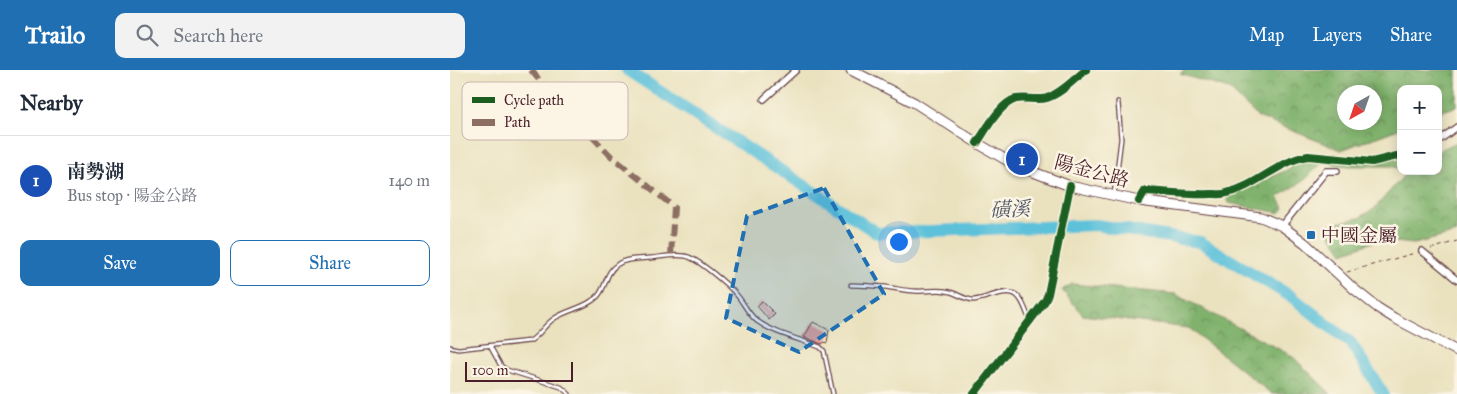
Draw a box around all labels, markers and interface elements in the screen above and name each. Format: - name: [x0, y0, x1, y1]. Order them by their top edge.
- search box: [115, 13, 465, 58]
- text: Trailo: [25, 20, 85, 50]
- icon: search: [133, 21, 161, 49]
- text: Search here: [173, 24, 263, 47]
- text: Map: [1249, 24, 1284, 46]
- text: Layers: [1312, 24, 1362, 46]
- text: Share: [1390, 24, 1432, 46]
- legend: [462, 82, 628, 140]
- north arrow: [1337, 85, 1382, 130]
- map controls: [1397, 85, 1442, 175]
- button: +: [1397, 85, 1442, 130]
- text: Nearby: [20, 90, 83, 116]
- text: Cycle path: [504, 92, 564, 109]
- text: Path: [504, 114, 531, 131]
- button: −: [1397, 130, 1442, 175]
- pin: 1: [1006, 140, 1038, 178]
- street label: 陽金公路: [1052, 150, 1132, 192]
- text: 南勢湖: [67, 160, 124, 183]
- text: 1: [33, 171, 39, 190]
- text: 140 m: [389, 171, 430, 190]
- text: Bus stop · 陽金公路: [67, 186, 197, 205]
- water label: 磺溪: [990, 196, 1032, 222]
- place label: 中國金屬: [1321, 224, 1397, 247]
- your location: [886, 229, 912, 255]
- marker: 中國金屬: [1305, 229, 1317, 241]
- button: Save: [20, 240, 220, 286]
- button: Share: [230, 240, 430, 286]
- scale bar: [465, 359, 572, 382]
- text: 100 m: [472, 362, 509, 379]

